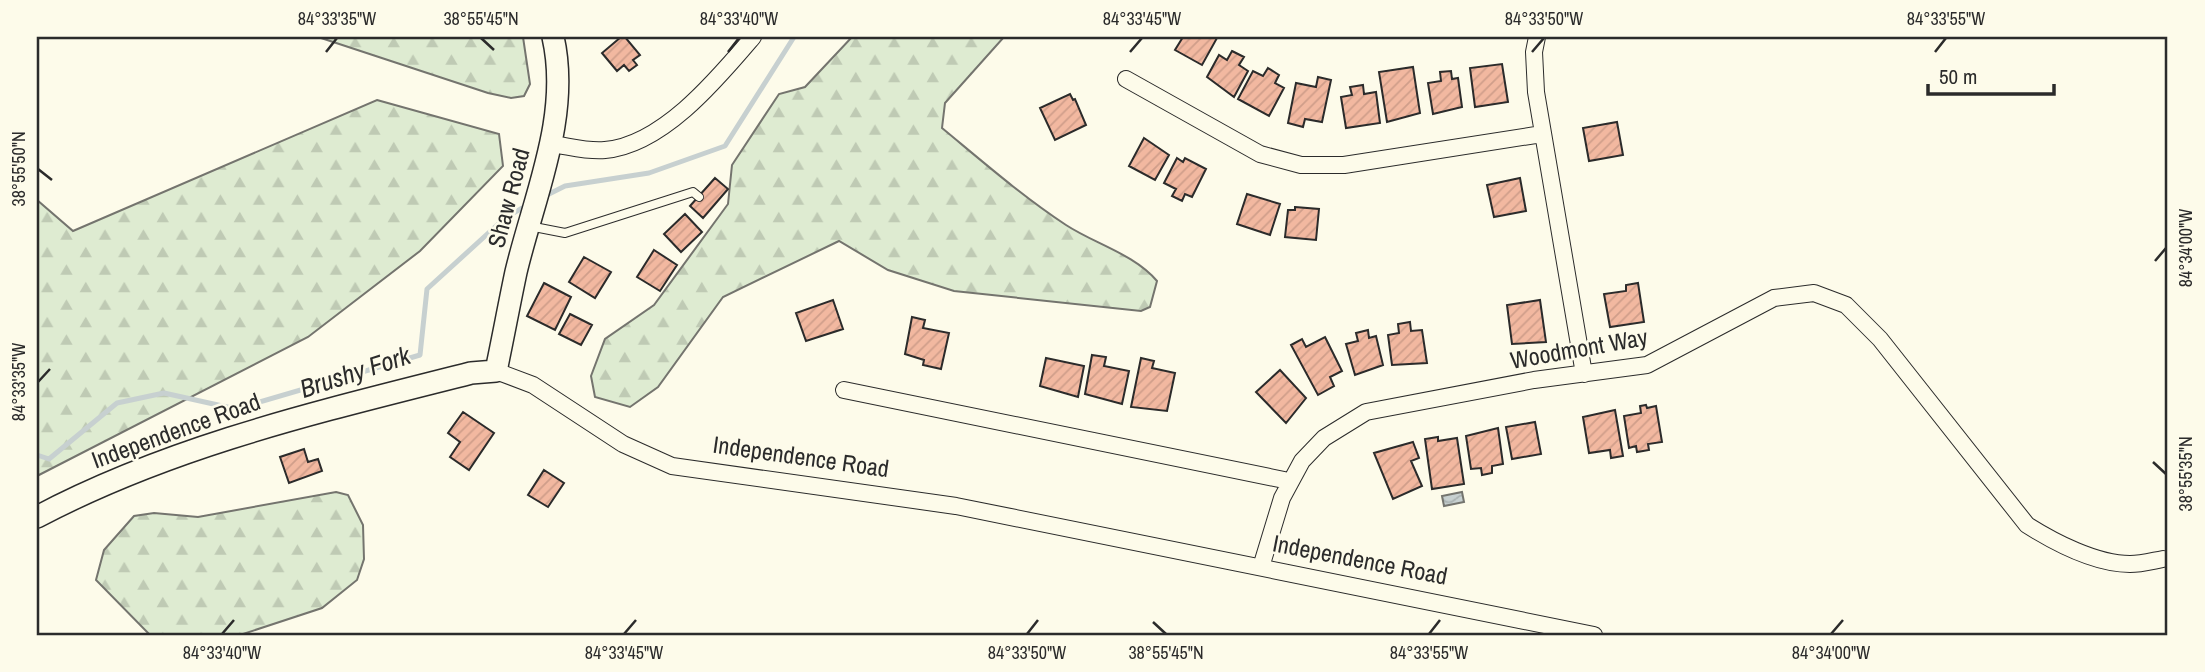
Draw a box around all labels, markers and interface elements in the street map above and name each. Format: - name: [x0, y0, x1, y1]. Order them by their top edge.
- text: 84°33'35"W: [298, 6, 376, 31]
- text: 38°55'45"N: [443, 6, 519, 31]
- text: 84°33'40"W: [700, 6, 778, 31]
- text: 84°33'45"W: [1103, 6, 1181, 31]
- text: 84°33'50"W: [1505, 6, 1583, 31]
- text: 84°33'55"W: [1907, 6, 1985, 31]
- scale bar: [1928, 52, 2054, 96]
- text: 50 m: [1939, 62, 1977, 91]
- text: 38°55'50"N: [6, 131, 31, 207]
- street label: Shaw Road: [479, 144, 537, 251]
- text: 84°34'00"W: [2173, 209, 2198, 287]
- street label: Woodmont Way: [1508, 320, 1650, 376]
- water label: Brushy Fork: [295, 337, 416, 406]
- text: 84°33'35"W: [6, 343, 31, 421]
- street label: Independence Road: [87, 385, 264, 475]
- street label: Independence Road: [711, 428, 891, 484]
- text: 38°55'35"N: [2173, 436, 2198, 512]
- street label: Independence Road: [1270, 526, 1450, 592]
- text: 84°33'40"W: [183, 640, 261, 665]
- text: 84°33'45"W: [585, 640, 663, 665]
- text: 84°33'50"W: [988, 640, 1066, 665]
- text: 38°55'45"N: [1128, 640, 1204, 665]
- text: 84°33'55"W: [1390, 640, 1468, 665]
- text: 84°34'00"W: [1792, 640, 1870, 665]

